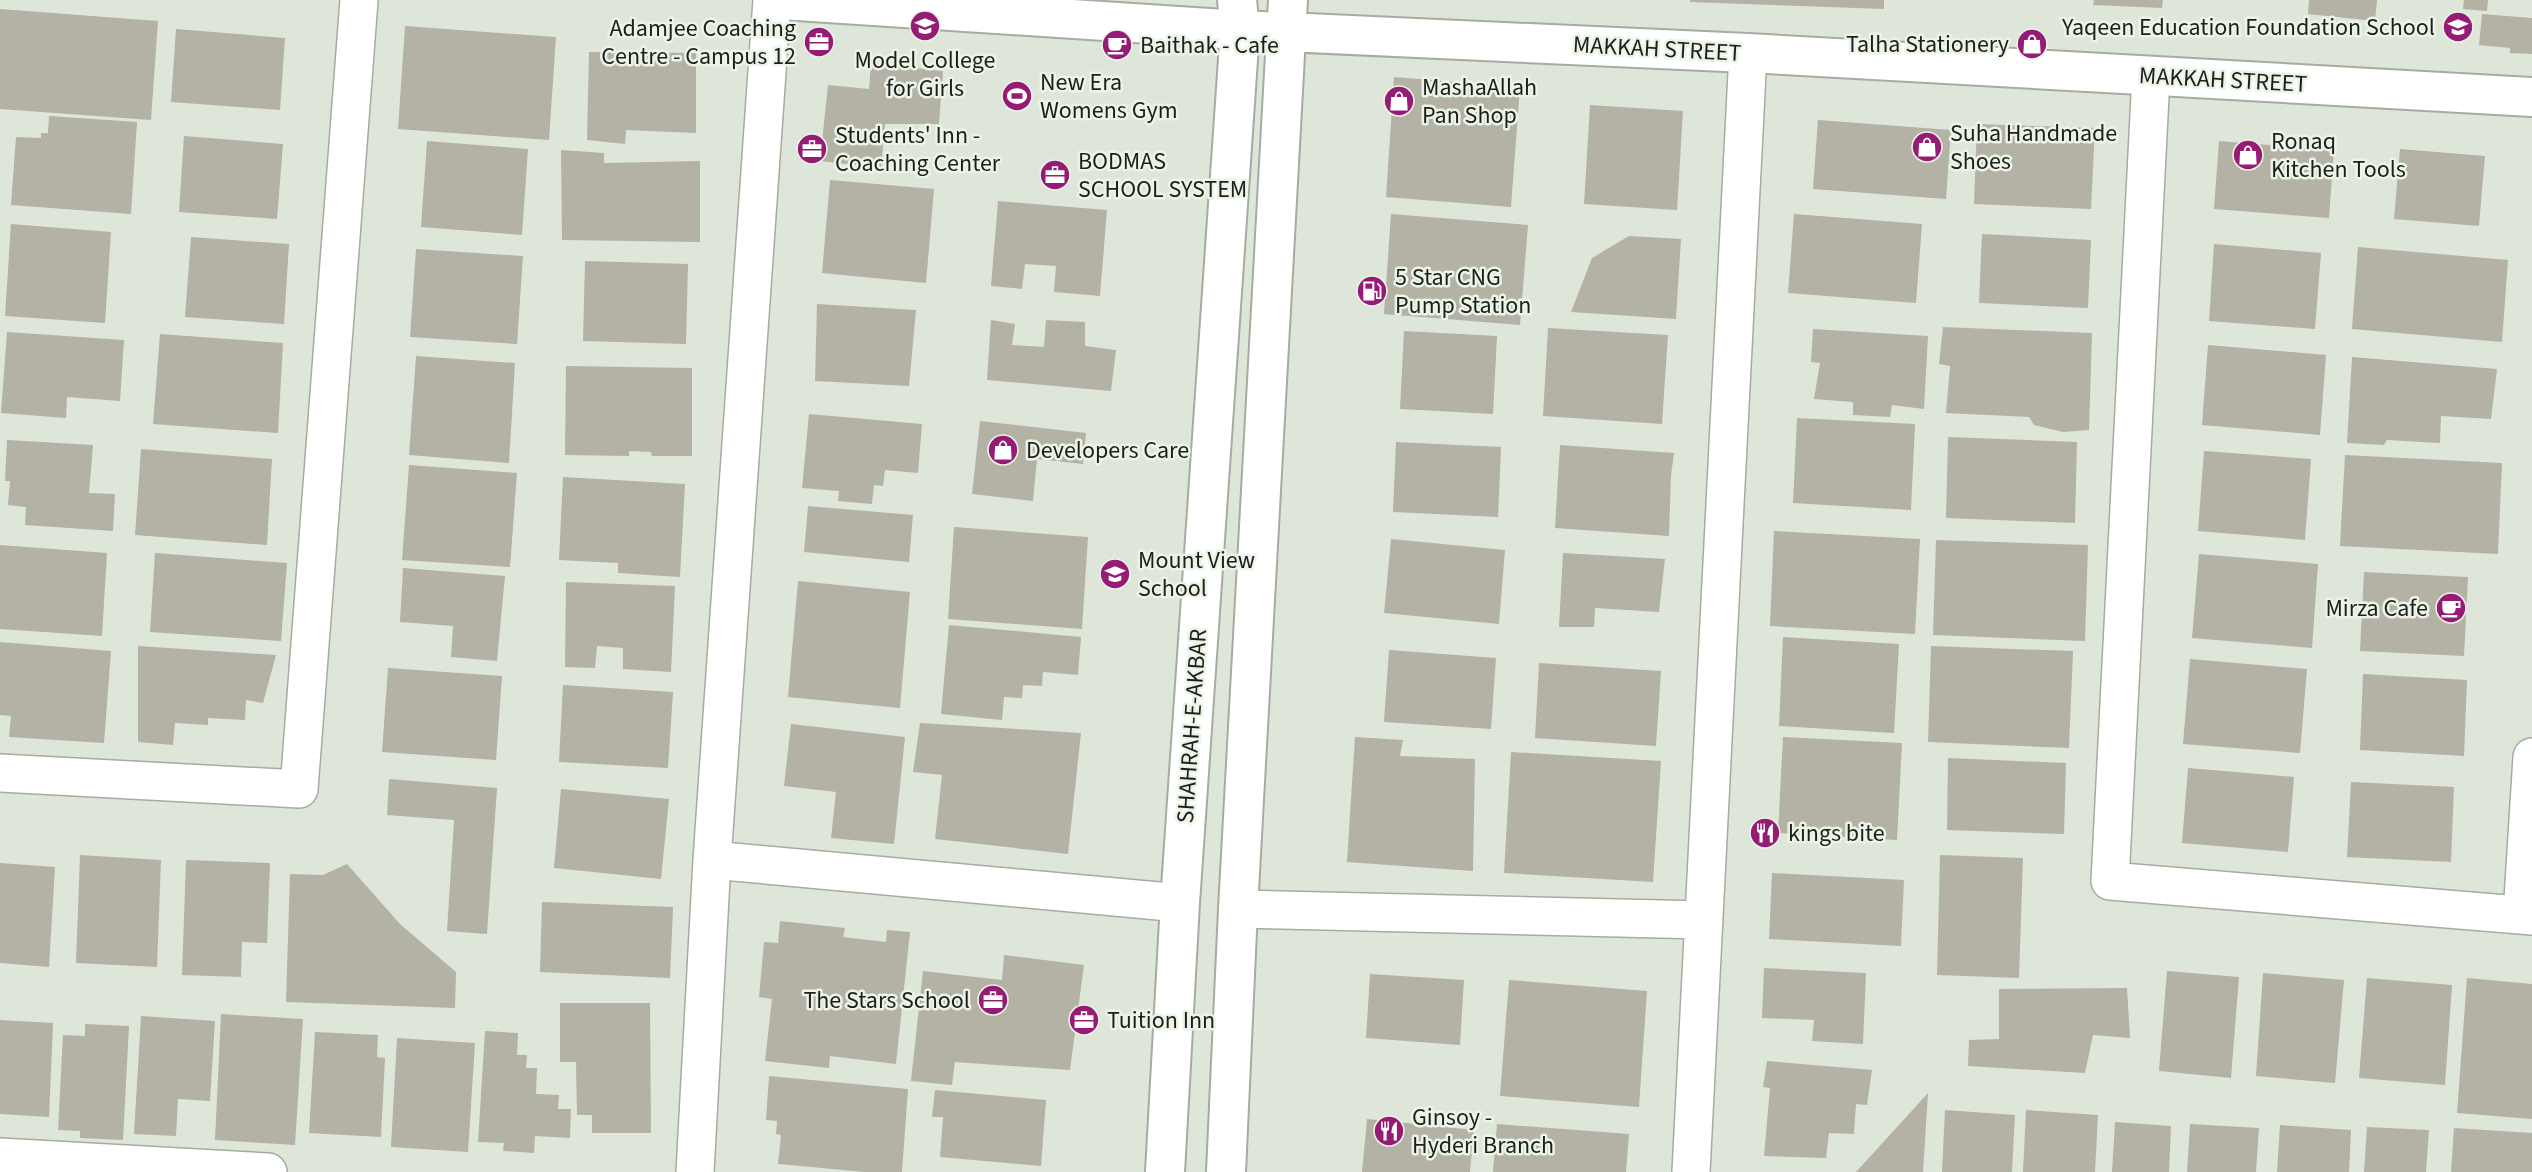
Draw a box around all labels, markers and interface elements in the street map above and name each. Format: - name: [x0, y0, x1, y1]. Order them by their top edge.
- school or university icon: Model College for Girls: [908, 9, 942, 43]
- place label: Yaqeen Education Foundation School: [2061, 10, 2435, 45]
- school or university icon: Yaqeen Education Foundation School: [2441, 10, 2475, 44]
- place label: Adamjee Coaching Centre - Campus 12: [601, 11, 796, 74]
- office icon: Adamjee Coaching Centre - Campus 12: [802, 25, 836, 59]
- street label: MAKKAH STREET: [1572, 27, 1742, 71]
- place label: Talha Stationery: [1846, 27, 2009, 62]
- shop icon: Talha Stationery: [2015, 27, 2049, 61]
- cafe icon: Baithak - Cafe: [1100, 28, 1134, 62]
- place label: Baithak - Cafe: [1140, 28, 1279, 63]
- place label: Model College for Girls: [855, 43, 995, 106]
- street label: MAKKAH STREET: [2138, 58, 2308, 102]
- place label: New Era Womens Gym: [1040, 65, 1178, 128]
- place label: MashaAllah Pan Shop: [1422, 70, 1537, 133]
- sports icon: New Era Womens Gym: [1000, 79, 1034, 113]
- shop icon: MashaAllah Pan Shop: [1382, 84, 1416, 118]
- place label: Suha Handmade Shoes: [1950, 116, 2117, 179]
- place label: Students' Inn - Coaching Center: [835, 118, 1001, 181]
- place label: Ronaq Kitchen Tools: [2271, 124, 2406, 187]
- shop icon: Suha Handmade Shoes: [1910, 130, 1944, 164]
- office icon: Students' Inn - Coaching Center: [795, 132, 829, 166]
- shop icon: Ronaq Kitchen Tools: [2231, 138, 2265, 172]
- place label: BODMAS SCHOOL SYSTEM: [1078, 144, 1247, 207]
- office icon: BODMAS SCHOOL SYSTEM: [1038, 158, 1072, 192]
- place label: 5 Star CNG Pump Station: [1395, 260, 1531, 323]
- fuel station icon: 5 Star CNG Pump Station: [1355, 274, 1389, 308]
- shop icon: Developers Care: [986, 433, 1020, 467]
- place label: Developers Care: [1026, 433, 1189, 468]
- place label: Mount View School: [1138, 543, 1255, 606]
- school or university icon: Mount View School: [1098, 557, 1132, 591]
- place label: Mirza Cafe: [2325, 591, 2428, 626]
- cafe icon: Mirza Cafe: [2434, 591, 2468, 625]
- street label: SHAHRAH-E-AKBAR: [1168, 627, 1216, 824]
- restaurant icon: kings bite: [1748, 816, 1782, 850]
- place label: kings bite: [1788, 816, 1885, 851]
- place label: The Stars School: [803, 983, 970, 1018]
- office icon: The Stars School: [976, 983, 1010, 1017]
- office icon: Tuition Inn: [1067, 1003, 1101, 1037]
- place label: Tuition Inn: [1107, 1003, 1215, 1038]
- place label: Ginsoy - Hyderi Branch: [1412, 1100, 1554, 1163]
- restaurant icon: Ginsoy - Hyderi Branch: [1372, 1114, 1406, 1148]

